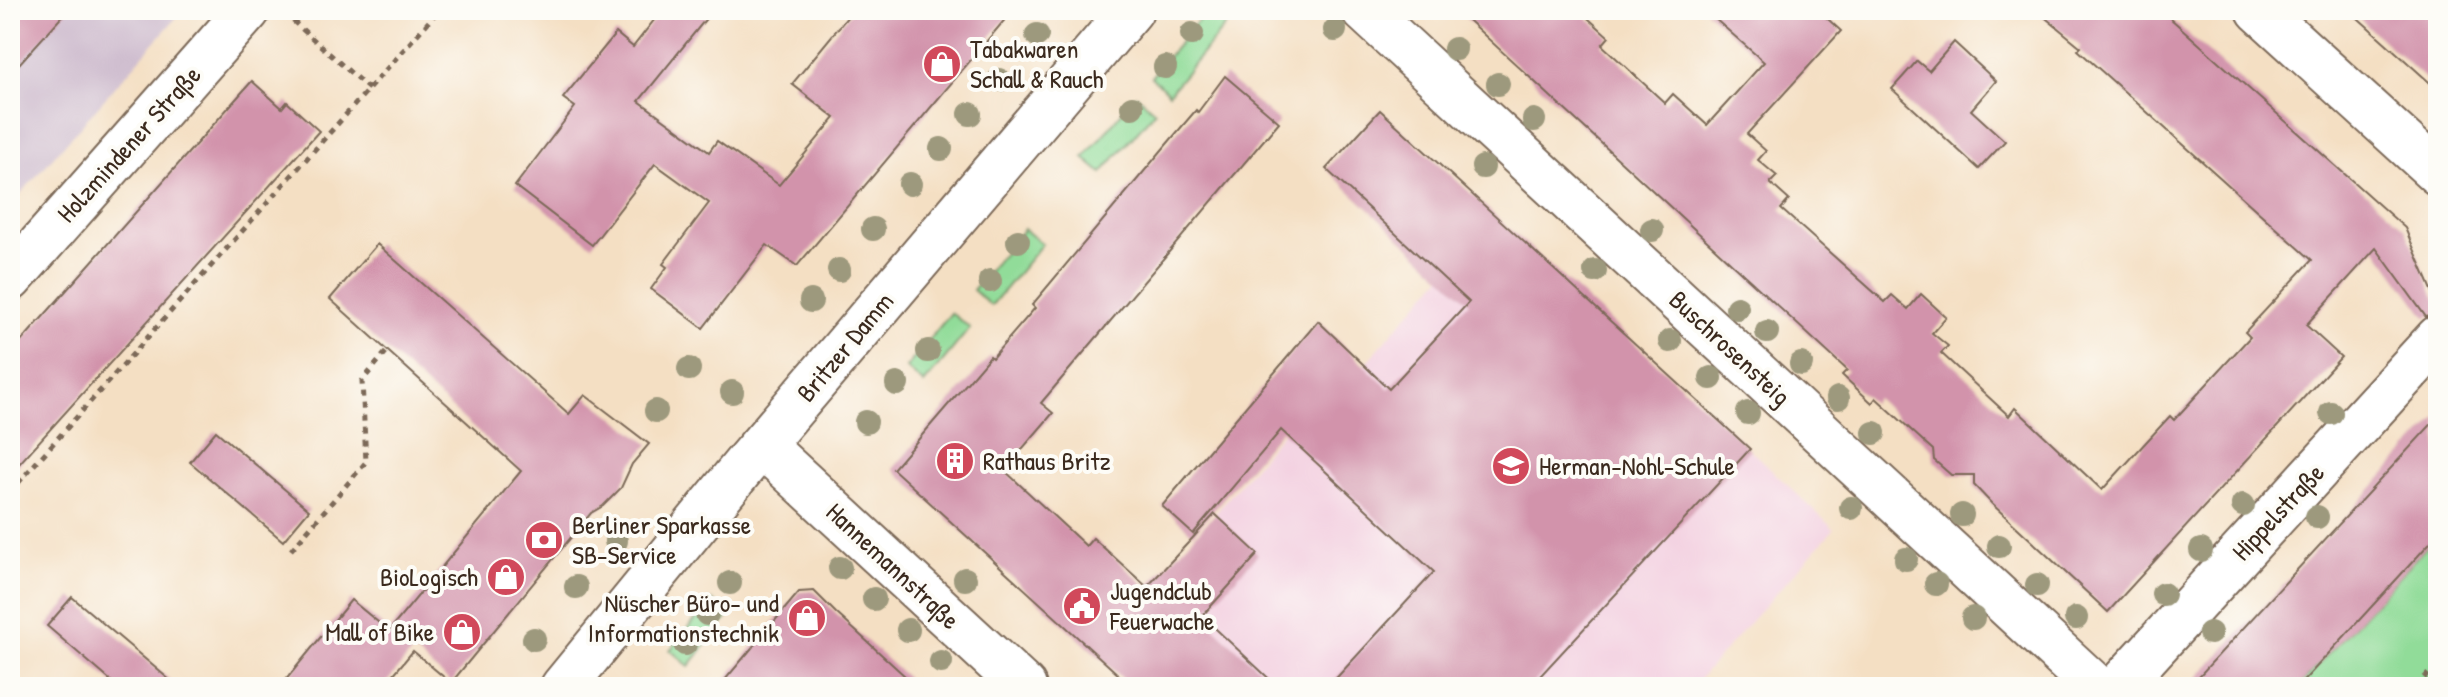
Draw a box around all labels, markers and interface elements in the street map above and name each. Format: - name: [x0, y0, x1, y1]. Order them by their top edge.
- place label: Tabakwaren Schall & Rauch: [970, 31, 1104, 96]
- shop icon: Tabakwaren Schall & Rauch: [921, 43, 963, 85]
- street label: Holzmindener Straße: [49, 58, 208, 230]
- street label: Buschrosensteig: [1662, 282, 1799, 413]
- street label: Britzer Damm: [788, 284, 901, 409]
- building icon: Rathaus Britz: [934, 440, 976, 482]
- place label: Rathaus Britz: [983, 443, 1111, 478]
- school or university icon: Herman-Nohl-Schule: [1490, 445, 1532, 487]
- place label: Herman-Nohl-Schule: [1539, 448, 1735, 483]
- street label: Hippelstraße: [2224, 456, 2332, 568]
- street label: Hannemannstraße: [819, 495, 968, 637]
- place label: Berliner Sparkasse SB-Service: [572, 507, 751, 572]
- bank icon: Berliner Sparkasse SB-Service: [523, 519, 565, 561]
- shop icon: BioLogisch: [485, 556, 527, 598]
- place label: BioLogisch: [380, 559, 478, 594]
- place label: Jugendclub Feuerwache: [1109, 573, 1214, 638]
- place label: Nüscher Büro- und Informationstechnik: [588, 585, 779, 650]
- public building icon: Jugendclub Feuerwache: [1061, 585, 1103, 627]
- shop icon: Nüscher Büro- und Informationstechnik: [786, 597, 828, 639]
- shop icon: Mall of Bike: [441, 611, 483, 653]
- place label: Mall of Bike: [325, 614, 434, 649]

